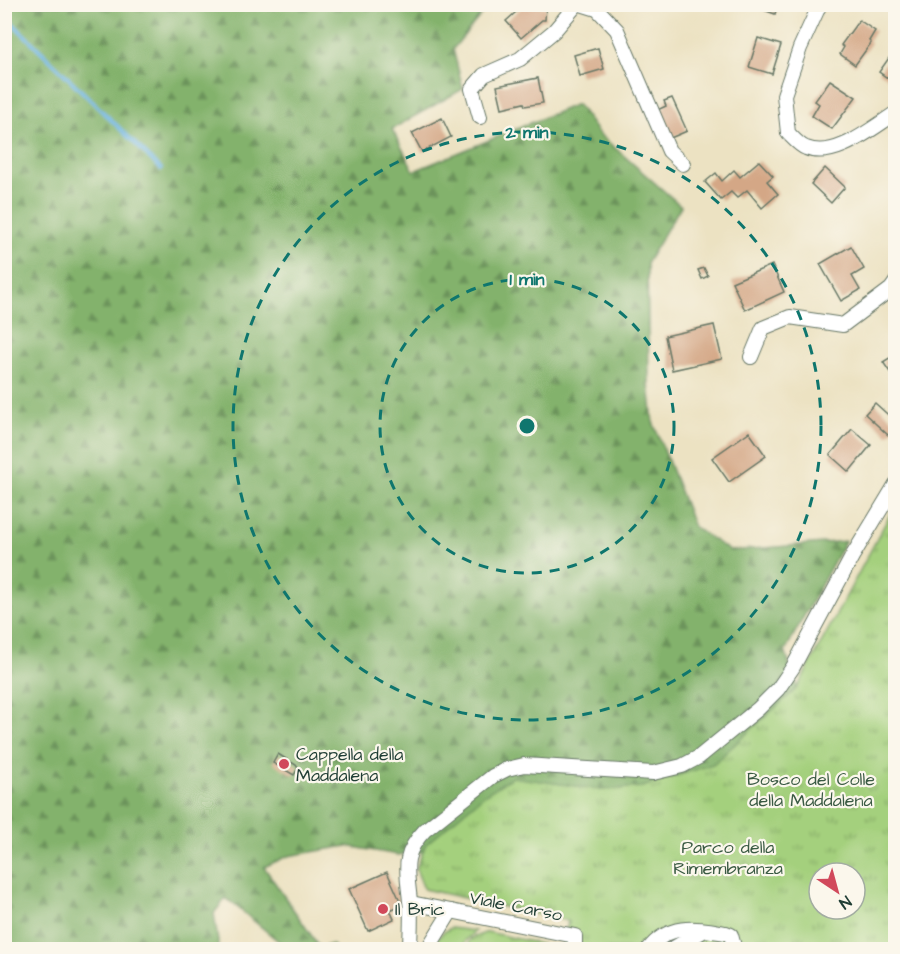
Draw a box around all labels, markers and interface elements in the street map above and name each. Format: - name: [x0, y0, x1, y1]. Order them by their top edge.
- text: 2 min: [504, 120, 549, 145]
- text: 1 min: [509, 267, 545, 292]
- centre of rings: [517, 416, 537, 436]
- place label: Cappella della Maddalena: [296, 742, 404, 788]
- marker: Cappella della Maddalena: [277, 757, 291, 771]
- park label: Bosco del Colle della Maddalena: [747, 767, 875, 813]
- park label: Parco della Rimembranza: [673, 835, 783, 881]
- north arrow: [807, 861, 867, 921]
- street label: Viale Carso: [467, 885, 564, 928]
- text: N: [835, 890, 856, 914]
- place label: Il Bric: [395, 897, 445, 922]
- marker: Il Bric: [376, 902, 390, 916]

